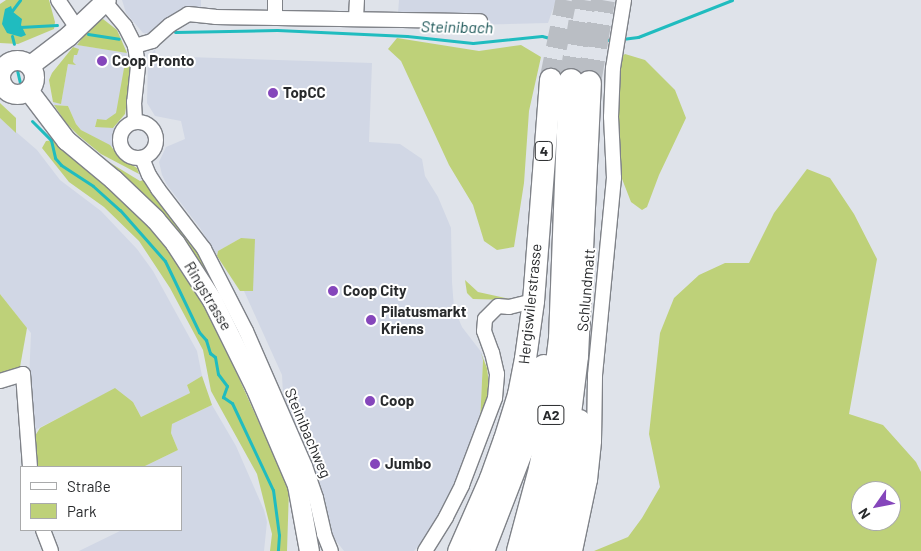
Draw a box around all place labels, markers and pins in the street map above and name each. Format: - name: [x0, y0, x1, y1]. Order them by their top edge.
- place label: Coop Pronto: [112, 52, 194, 70]
- marker: Coop Pronto: [96, 55, 108, 67]
- place label: TopCC: [283, 84, 326, 102]
- marker: TopCC: [267, 87, 279, 99]
- place label: Coop City: [343, 282, 407, 300]
- marker: Coop City: [327, 285, 339, 297]
- place label: Pilatusmarkt Kriens: [381, 302, 466, 337]
- marker: Pilatusmarkt Kriens: [365, 314, 377, 326]
- place label: Coop: [380, 392, 414, 410]
- marker: Coop: [364, 395, 376, 407]
- place label: Jumbo: [385, 455, 431, 473]
- marker: Jumbo: [369, 458, 381, 470]

